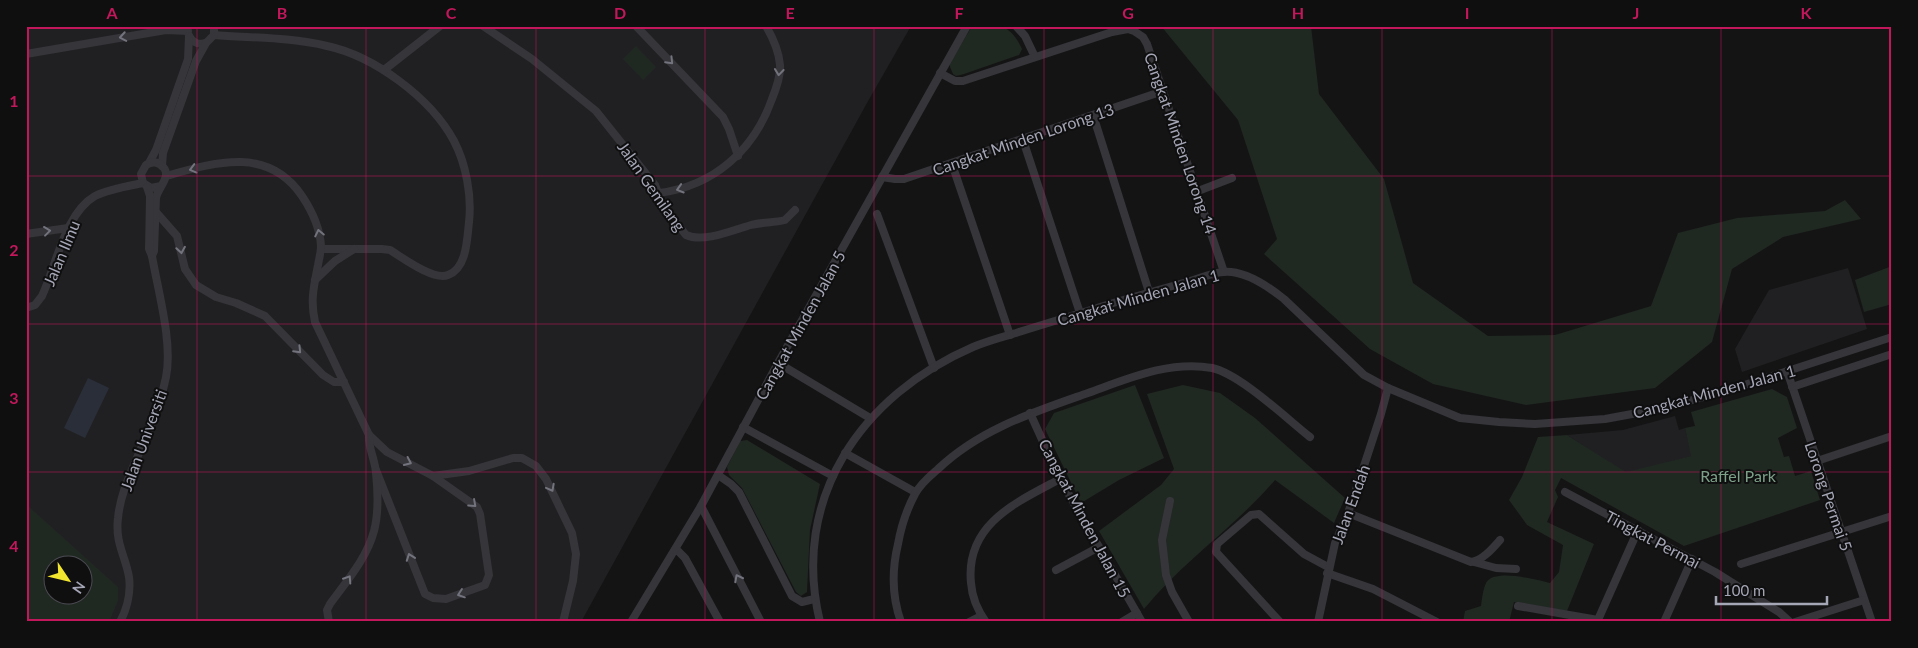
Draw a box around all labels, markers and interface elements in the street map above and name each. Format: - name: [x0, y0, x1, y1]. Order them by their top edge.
- text: A: [105, 3, 118, 22]
- text: B: [277, 3, 287, 22]
- text: C: [446, 3, 457, 22]
- text: D: [614, 3, 626, 22]
- text: E: [785, 3, 795, 22]
- text: F: [954, 3, 964, 22]
- text: G: [1122, 3, 1134, 22]
- text: H: [1292, 3, 1304, 22]
- text: I: [1465, 3, 1469, 22]
- text: J: [1633, 3, 1639, 22]
- text: K: [1801, 3, 1813, 22]
- one-way arrow: [118, 32, 127, 42]
- street label: Cangkat Minden Lorong 14: [1141, 50, 1221, 236]
- one-way arrow: [664, 56, 673, 65]
- one-way arrow: [774, 69, 785, 77]
- text: 1: [9, 91, 19, 110]
- street label: Cangkat Minden Lorong 13: [930, 99, 1116, 179]
- street label: Jalan Gemilang: [614, 137, 690, 235]
- one-way arrow: [190, 163, 198, 173]
- one-way arrow: [676, 184, 684, 194]
- street label: Jalan Ilmu: [39, 217, 83, 289]
- one-way arrow: [43, 226, 51, 237]
- one-way arrow: [314, 228, 325, 237]
- text: 2: [9, 240, 19, 259]
- one-way arrow: [175, 246, 185, 255]
- street label: Cangkat Minden Jalan 5: [751, 247, 849, 403]
- street label: Cangkat Minden Jalan 1: [1055, 265, 1221, 329]
- one-way arrow: [292, 344, 301, 353]
- street label: Cangkat Minden Jalan 1: [1631, 360, 1797, 422]
- street label: Jalan Universiti: [116, 387, 170, 493]
- text: 3: [9, 388, 19, 407]
- street label: Cangkat Minden Jalan 15: [1035, 435, 1135, 601]
- street label: Lorong Permai 5: [1801, 439, 1857, 553]
- one-way arrow: [403, 456, 412, 466]
- street label: Jalan Endah: [1327, 462, 1373, 546]
- park label: Raffel Park: [1700, 466, 1777, 485]
- one-way arrow: [544, 483, 554, 492]
- one-way arrow: [467, 499, 476, 508]
- street label: Tingkat Permai: [1602, 506, 1704, 572]
- text: 4: [9, 536, 19, 555]
- one-way arrow: [406, 553, 416, 562]
- north arrow: [42, 556, 92, 606]
- scale bar: [1716, 573, 1827, 605]
- one-way arrow: [734, 575, 744, 584]
- one-way arrow: [341, 576, 351, 585]
- text: N: [69, 578, 89, 597]
- text: 100 m: [1723, 581, 1765, 599]
- one-way arrow: [457, 588, 466, 598]

